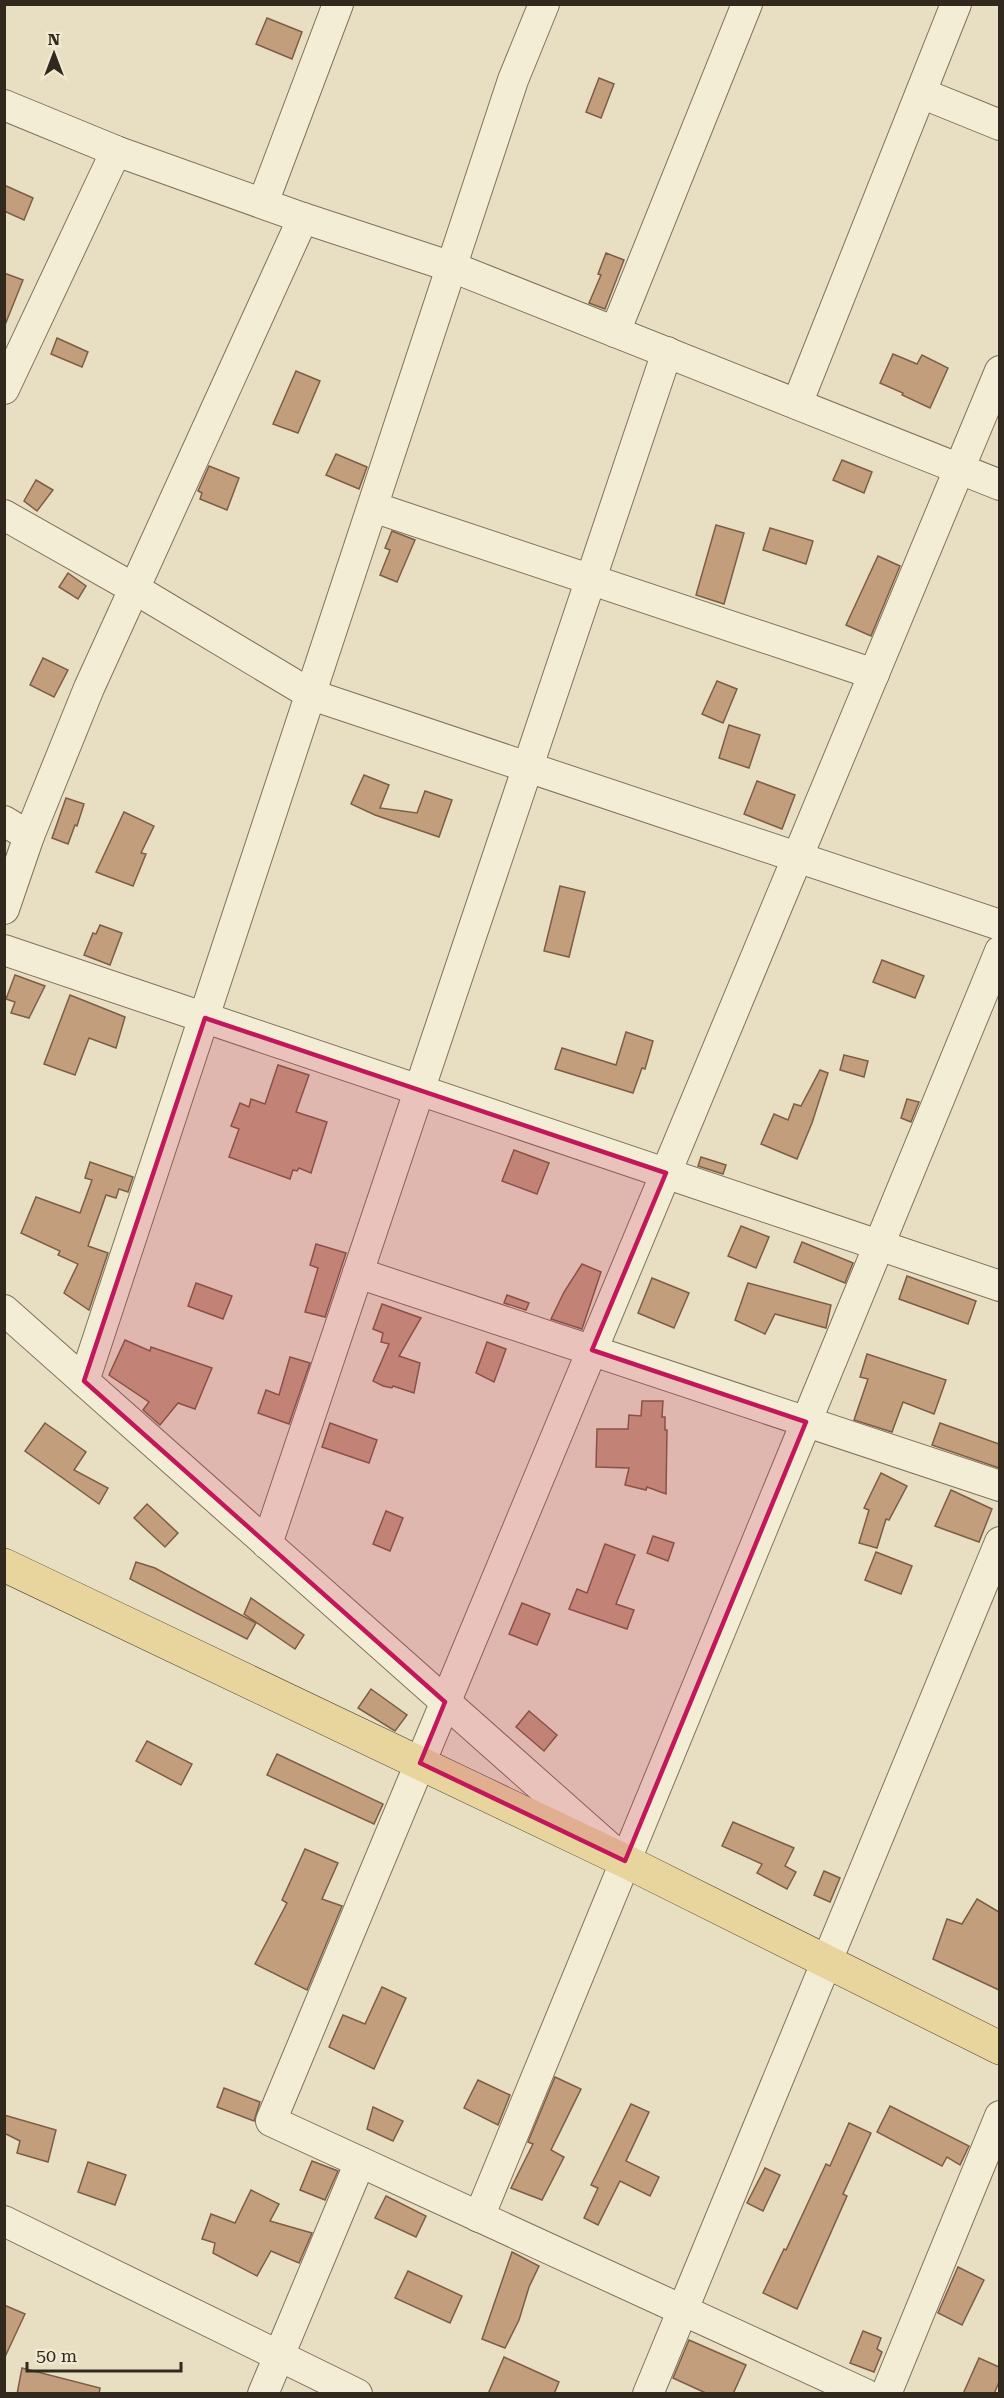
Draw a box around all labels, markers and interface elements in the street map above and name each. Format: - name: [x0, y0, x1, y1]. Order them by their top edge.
- north arrow: [24, 24, 84, 84]
- text: N: [48, 30, 60, 49]
- scale bar: [27, 2335, 182, 2373]
- text: 50 m: [36, 2345, 77, 2366]

